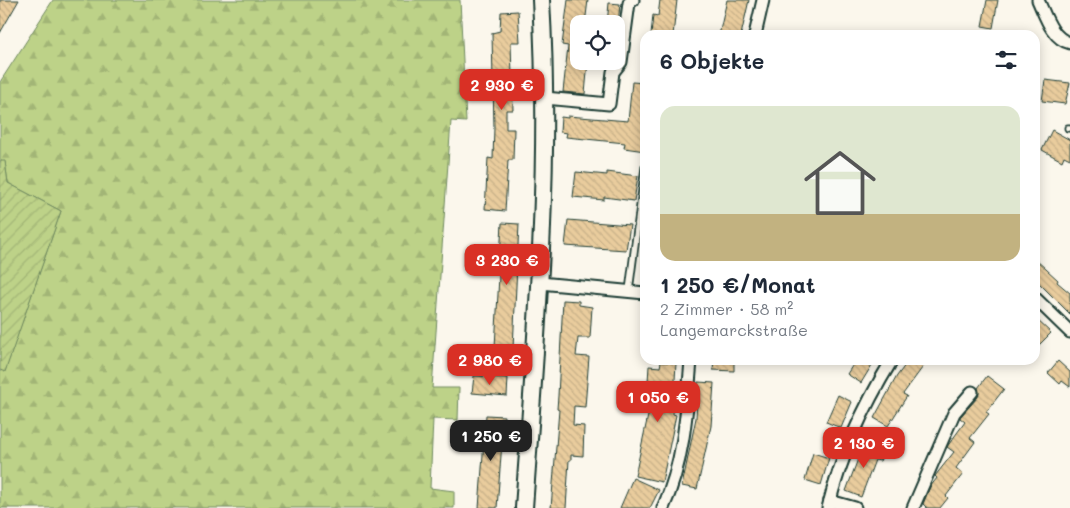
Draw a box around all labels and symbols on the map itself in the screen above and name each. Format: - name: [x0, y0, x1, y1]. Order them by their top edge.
- pin: 2 930 €: [456, 68, 548, 111]
- pin: 3 230 €: [461, 244, 553, 286]
- pin: 2 980 €: [444, 344, 536, 386]
- pin: 1 050 €: [612, 380, 704, 423]
- pin: 1 250 €: [445, 420, 537, 462]
- pin: 2 130 €: [818, 426, 910, 469]

